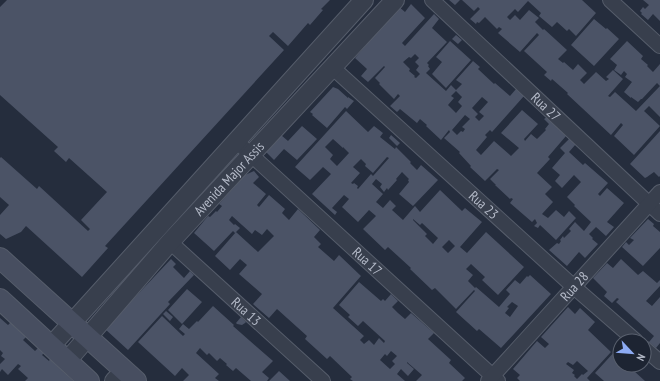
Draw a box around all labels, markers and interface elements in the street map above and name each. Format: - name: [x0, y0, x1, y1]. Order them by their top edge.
- street label: Rua 27: [527, 89, 564, 125]
- street label: Avenida Major Assis: [190, 137, 268, 220]
- street label: Rua 23: [465, 187, 502, 223]
- street label: Rua 17: [349, 243, 386, 279]
- street label: Rua 28: [556, 268, 592, 305]
- street label: Rua 13: [228, 293, 265, 329]
- north arrow: [612, 333, 652, 373]
- text: N: [633, 352, 649, 363]

